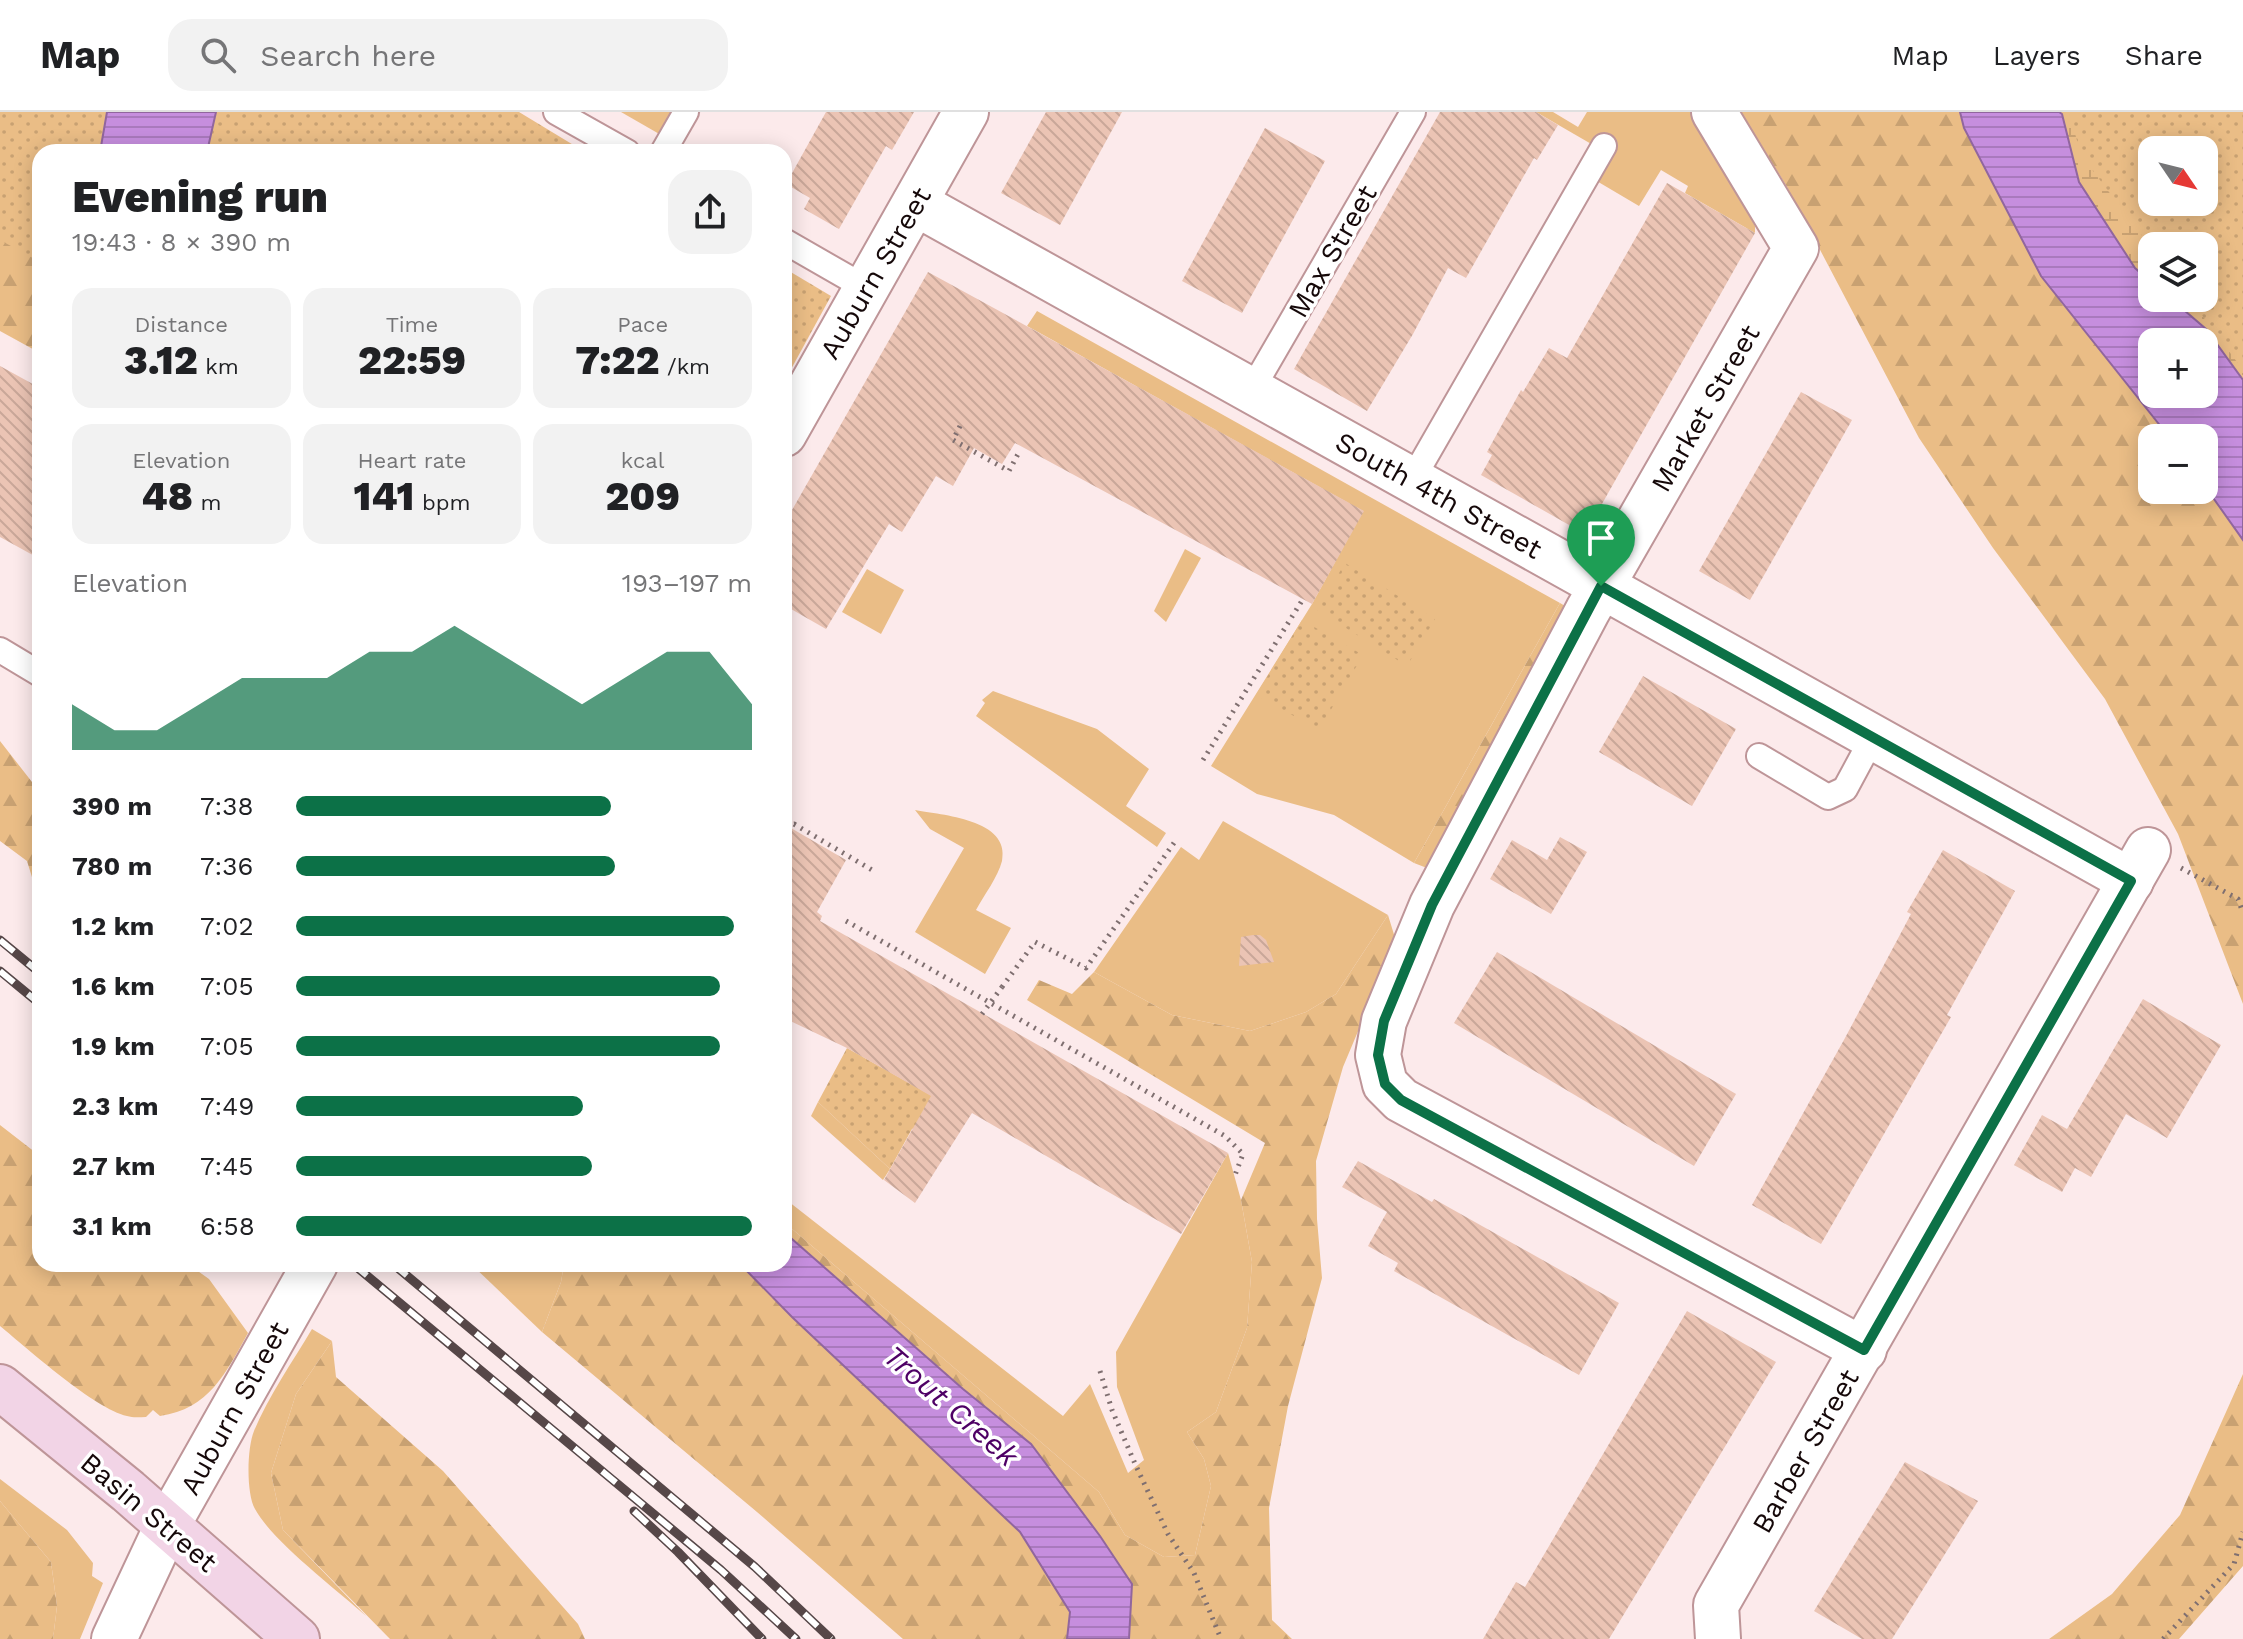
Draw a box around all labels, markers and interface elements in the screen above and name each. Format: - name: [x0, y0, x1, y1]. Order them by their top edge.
- search box: [168, 19, 728, 91]
- text: Map: [40, 33, 120, 77]
- icon: search: [196, 33, 240, 77]
- text: Search here: [260, 38, 436, 73]
- text: Map: [1892, 39, 1949, 72]
- text: Layers: [1993, 39, 2081, 72]
- text: Share: [2125, 39, 2203, 72]
- north arrow: [2138, 136, 2218, 216]
- map controls: [2138, 136, 2218, 504]
- button: share: [668, 170, 752, 254]
- text: Evening run: [72, 171, 328, 223]
- street label: Max Street: [1281, 179, 1384, 323]
- street label: Auburn Street: [813, 181, 938, 365]
- text: 19:43 · 8 × 390 m: [72, 227, 291, 257]
- button: layers: [2138, 232, 2218, 312]
- text: Distance: [135, 312, 228, 337]
- text: Time: [386, 312, 438, 337]
- text: Pace: [617, 312, 668, 337]
- street label: Market Street: [1644, 318, 1767, 498]
- button: +: [2138, 328, 2218, 408]
- text: 3.12: [124, 337, 198, 384]
- text: 22:59: [358, 337, 466, 384]
- text: 7:22: [575, 337, 660, 384]
- text: km: [198, 354, 239, 379]
- text: /km: [660, 354, 710, 379]
- button: −: [2138, 424, 2218, 504]
- street label: South 4th Street: [1330, 425, 1548, 566]
- text: Elevation: [132, 448, 230, 473]
- text: Heart rate: [358, 448, 466, 473]
- text: kcal: [621, 448, 664, 473]
- text: 48: [141, 473, 193, 520]
- text: 141: [353, 473, 414, 520]
- text: 209: [605, 473, 680, 520]
- text: m: [193, 490, 221, 515]
- text: bpm: [414, 490, 471, 515]
- pin: [1567, 504, 1635, 586]
- icon: arrive: [1579, 516, 1623, 560]
- text: Elevation: [72, 568, 188, 598]
- text: 193–197 m: [622, 568, 752, 598]
- text: 390 m: [72, 791, 152, 821]
- text: 7:38: [200, 791, 253, 821]
- text: 780 m: [72, 851, 152, 881]
- text: 7:36: [200, 851, 253, 881]
- text: 1.2 km: [72, 911, 154, 941]
- text: 7:02: [200, 911, 254, 941]
- text: 1.6 km: [72, 971, 155, 1001]
- text: 7:05: [200, 971, 254, 1001]
- text: 1.9 km: [72, 1031, 155, 1061]
- text: 7:05: [200, 1031, 254, 1061]
- text: 2.3 km: [72, 1091, 159, 1121]
- text: 7:49: [200, 1091, 254, 1121]
- text: 2.7 km: [72, 1151, 155, 1181]
- text: 7:45: [200, 1151, 253, 1181]
- text: 3.1 km: [72, 1211, 152, 1241]
- text: 6:58: [200, 1211, 255, 1241]
- street label: Auburn Street: [173, 1316, 296, 1501]
- water label: Trout Creek: [877, 1338, 1027, 1475]
- street label: Barber Street: [1745, 1363, 1866, 1539]
- street label: Basin Street: [74, 1446, 224, 1579]

